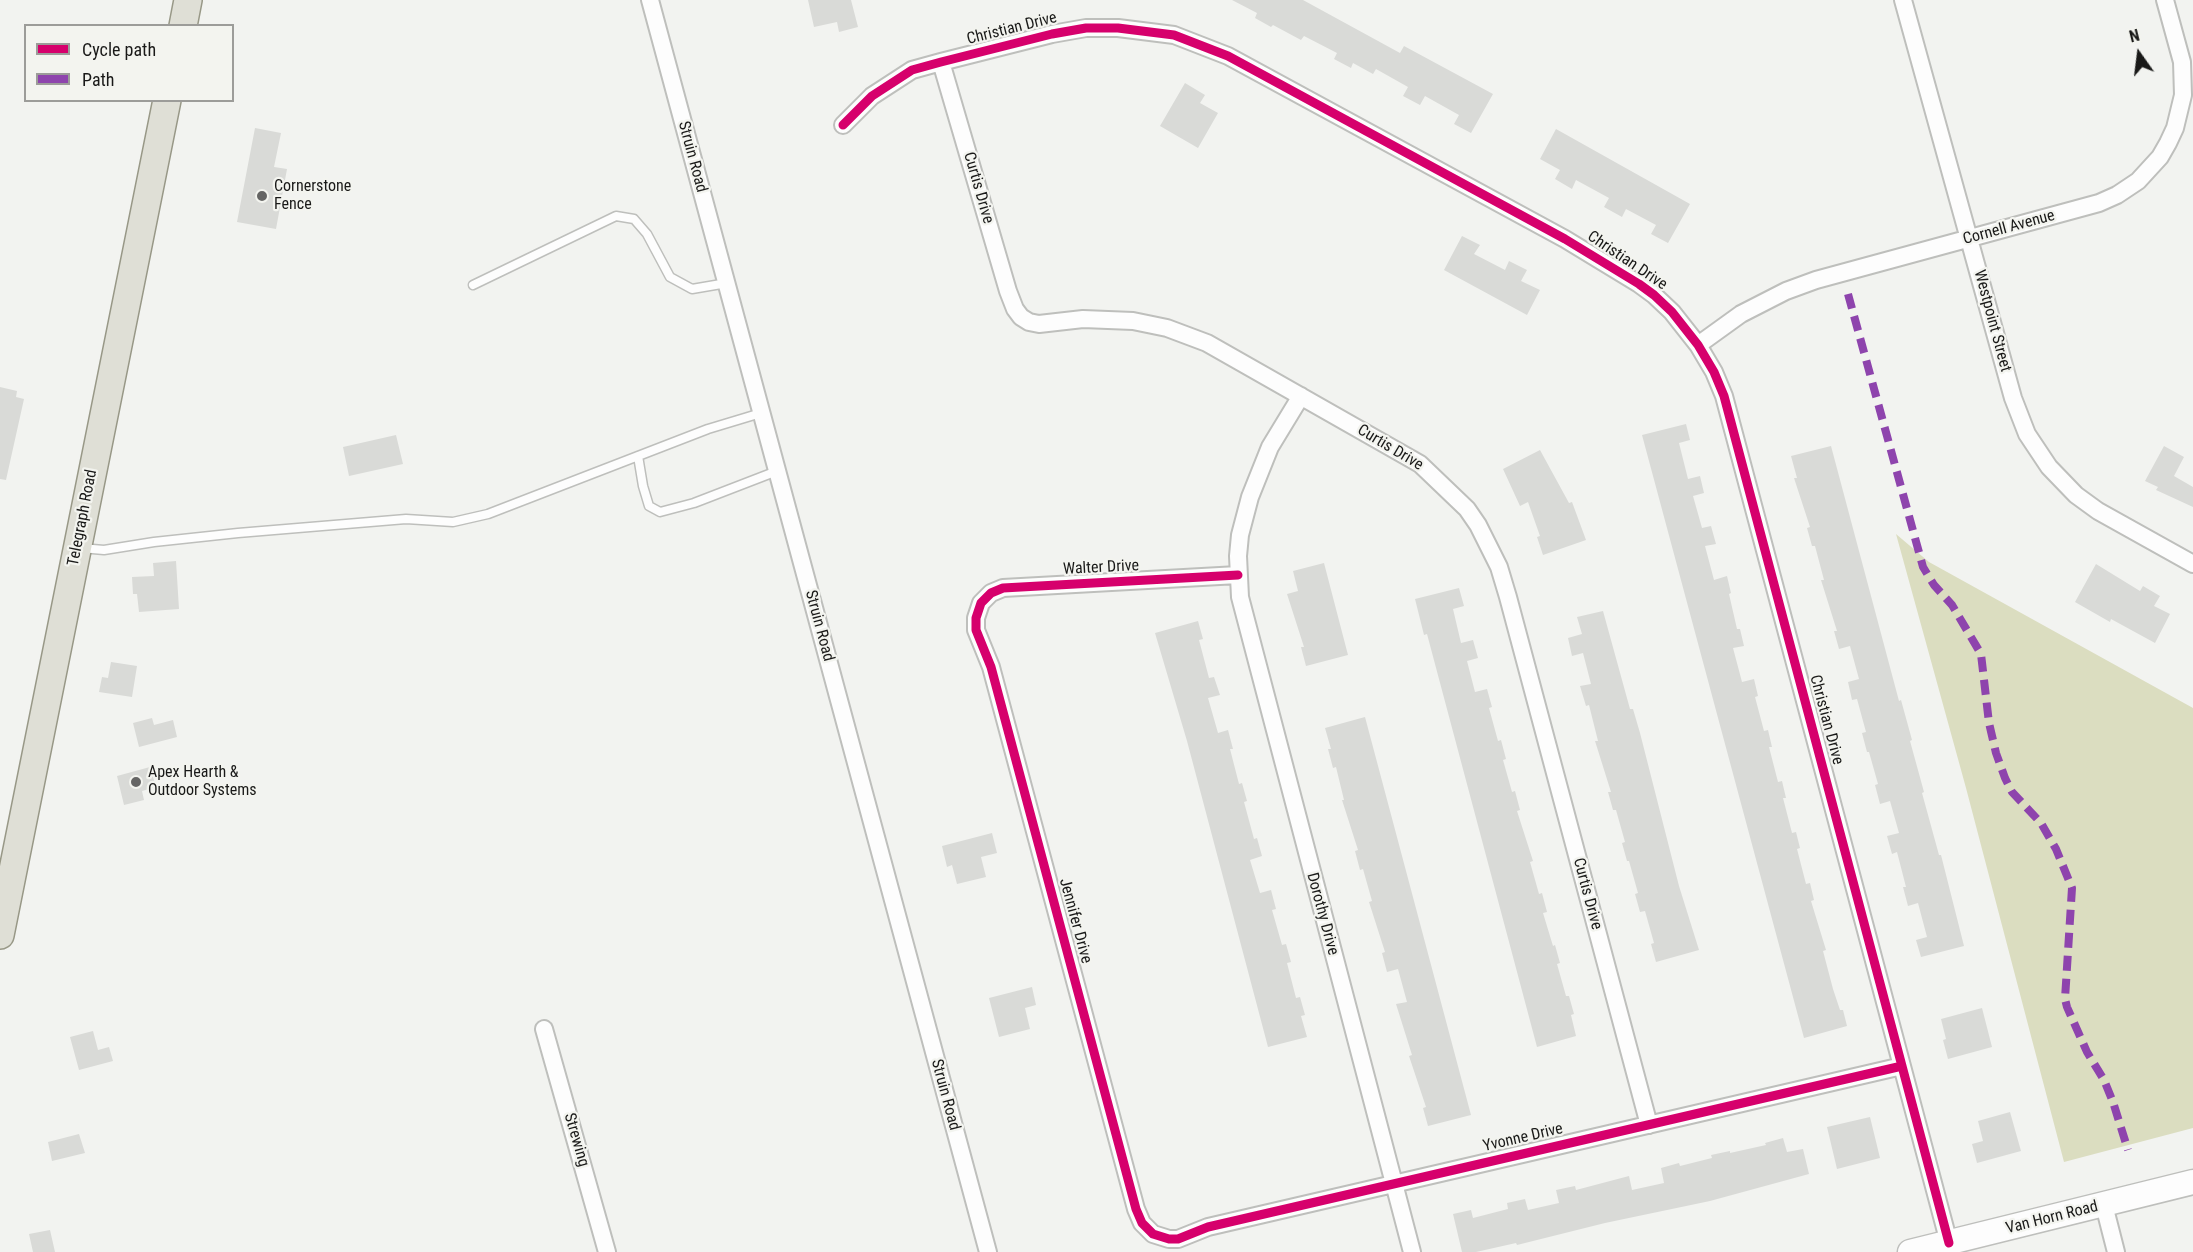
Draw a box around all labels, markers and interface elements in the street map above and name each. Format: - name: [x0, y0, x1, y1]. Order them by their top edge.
- street label: Christian Drive: [965, 9, 1059, 49]
- legend: [24, 24, 234, 102]
- north arrow: [2109, 24, 2169, 84]
- text: N: [2127, 26, 2142, 46]
- text: Cycle path: [82, 39, 156, 60]
- text: Path: [82, 69, 115, 90]
- street label: Struin Road: [673, 119, 711, 195]
- street label: Curtis Drive: [959, 150, 997, 226]
- place label: Cornerstone Fence: [274, 177, 351, 215]
- marker: Cornerstone Fence: [255, 189, 269, 203]
- street label: Cornell Avenue: [1961, 207, 2057, 249]
- street label: Christian Drive: [1583, 227, 1671, 295]
- street label: Westpoint Street: [1969, 268, 2015, 374]
- street label: Curtis Drive: [1354, 421, 1426, 475]
- street label: Telegraph Road: [64, 468, 102, 568]
- street label: Walter Drive: [1063, 556, 1139, 580]
- street label: Struin Road: [800, 588, 838, 664]
- street label: Christian Drive: [1805, 673, 1847, 767]
- place label: Apex Hearth & Outdoor Systems: [148, 763, 256, 801]
- marker: Apex Hearth & Outdoor Systems: [129, 775, 143, 789]
- street label: Curtis Drive: [1568, 856, 1606, 932]
- street label: Dorothy Drive: [1302, 871, 1342, 957]
- street label: Jennifer Drive: [1054, 876, 1096, 966]
- street label: Struin Road: [926, 1057, 964, 1133]
- street label: Strewing: [559, 1111, 593, 1169]
- street label: Yvonne Drive: [1481, 1119, 1565, 1157]
- street label: Van Horn Road: [2004, 1197, 2100, 1239]

